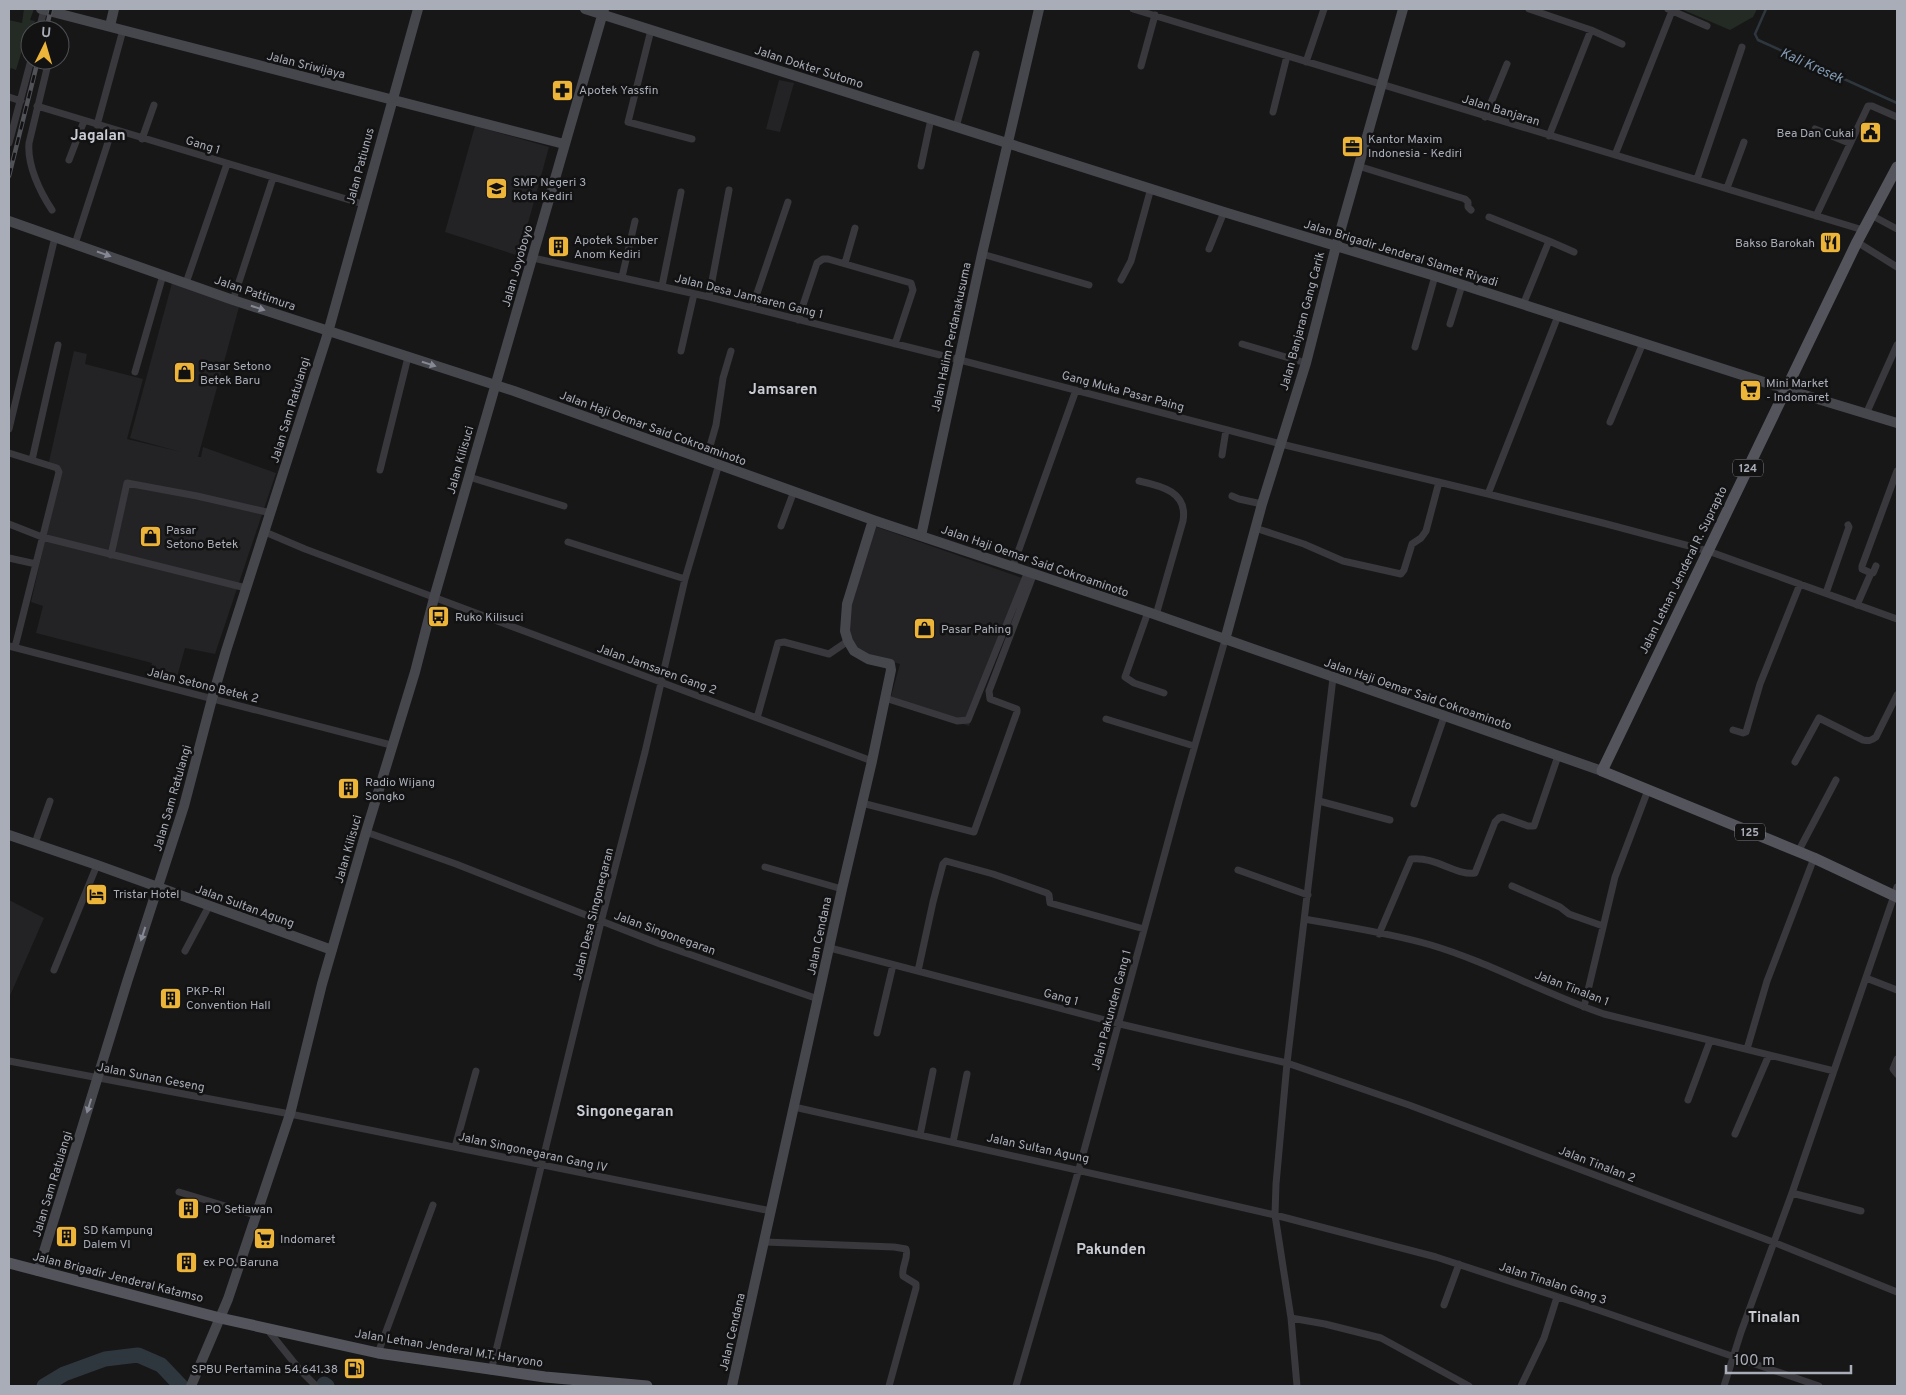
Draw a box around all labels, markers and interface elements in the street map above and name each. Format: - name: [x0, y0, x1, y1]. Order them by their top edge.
- north arrow: [20, 20, 70, 70]
- text: U: [40, 25, 52, 42]
- street label: Jalan Dokter Sutomo: [752, 43, 865, 93]
- water label: Kali Kresek: [1777, 45, 1846, 88]
- street label: Jalan Sriwijaya: [265, 48, 347, 83]
- pharmacy icon: Apotek Yassfin: [551, 78, 575, 102]
- place label: Apotek Yassfin: [579, 83, 658, 99]
- street label: Jalan Banjaran: [1460, 91, 1542, 130]
- public building icon: Bea Dan Cukai: [1858, 121, 1882, 145]
- street label: Jalan Patiunus: [343, 126, 379, 206]
- place label: Bea Dan Cukai: [1777, 126, 1854, 142]
- district label: Jagalan: [70, 127, 126, 146]
- place label: Kantor Maxim Indonesia - Kediri: [1368, 132, 1462, 162]
- street label: Gang 1: [183, 133, 222, 159]
- office icon: Kantor Maxim Indonesia - Kediri: [1340, 134, 1364, 158]
- place label: SMP Negeri 3 Kota Kediri: [513, 175, 586, 205]
- school or university icon: SMP Negeri 3 Kota Kediri: [485, 177, 509, 201]
- street label: Jalan Brigadir Jenderal Slamet Riyadi: [1302, 217, 1500, 291]
- street label: Jalan Joyoboyo: [499, 223, 537, 309]
- restaurant icon: Bakso Barokah: [1819, 231, 1843, 255]
- place label: Apotek Sumber Anom Kediri: [574, 233, 658, 263]
- building icon: Apotek Sumber Anom Kediri: [546, 235, 570, 259]
- place label: Bakso Barokah: [1735, 236, 1815, 252]
- street label: Jalan Banjaran Gang Carik: [1277, 250, 1329, 392]
- one-way arrow: [97, 251, 112, 258]
- street label: Jalan Halim Perdanakusuma: [928, 261, 976, 413]
- street label: Jalan Desa Jamsaren Gang 1: [673, 271, 825, 323]
- street label: Jalan Pattimura: [212, 273, 297, 315]
- one-way arrow: [251, 304, 266, 312]
- street label: Jalan Sam Ratulangi: [267, 355, 315, 465]
- place label: Pasar Setono Betek Baru: [200, 359, 271, 389]
- one-way arrow: [422, 360, 437, 368]
- shop icon: Pasar Setono Betek Baru: [172, 361, 196, 385]
- street label: Gang Muka Pasar Paing: [1060, 368, 1186, 416]
- place label: Mini Market - Indomaret: [1766, 376, 1829, 406]
- supermarket icon: Mini Market - Indomaret: [1738, 378, 1762, 402]
- district label: Jamsaren: [749, 381, 817, 400]
- street label: Jalan Haji Oemar Said Cokroaminoto: [557, 388, 749, 470]
- street label: Jalan Kilisuci: [444, 424, 478, 496]
- road number: 124: [1733, 459, 1763, 476]
- street label: Jalan Letnan Jenderal R. Suprapto: [1636, 484, 1732, 657]
- street label: Jalan Haji Oemar Said Cokroaminoto: [939, 522, 1131, 602]
- place label: Pasar Setono Betek: [166, 523, 238, 553]
- shop icon: Pasar Setono Betek: [138, 525, 162, 549]
- bus stop icon: Ruko Kilisuci: [427, 605, 451, 629]
- place label: Ruko Kilisuci: [455, 610, 524, 626]
- shop icon: Pasar Pahing: [913, 617, 937, 641]
- place label: Pasar Pahing: [941, 622, 1011, 638]
- street label: Jalan Jamsaren Gang 2: [595, 641, 719, 699]
- street label: Jalan Haji Oemar Said Cokroaminoto: [1322, 655, 1514, 735]
- street label: Jalan Setono Betek 2: [145, 664, 260, 708]
- street label: Jalan Sam Ratulangi: [150, 743, 196, 853]
- place label: Radio Wijang Songko: [365, 775, 435, 805]
- building icon: Radio Wijang Songko: [337, 777, 361, 801]
- street label: Jalan Kilisuci: [332, 813, 366, 885]
- road number: 125: [1735, 824, 1765, 840]
- street label: Jalan Desa Singonegaran: [570, 846, 618, 982]
- hotel icon: Tristar Hotel: [85, 882, 109, 906]
- street label: Jalan Sultan Agung: [193, 882, 296, 932]
- place label: Tristar Hotel: [113, 887, 180, 903]
- street label: Jalan Cendana: [804, 896, 836, 977]
- street label: Jalan Singonegaran: [612, 908, 718, 960]
- one-way arrow: [138, 927, 146, 942]
- street label: Jalan Pakunden Gang 1: [1088, 948, 1136, 1072]
- street label: Jalan Tinalan 1: [1532, 967, 1611, 1010]
- place label: PKP-RI Convention Hall: [186, 984, 271, 1014]
- building icon: PKP-RI Convention Hall: [158, 986, 182, 1010]
- street label: Gang 1: [1041, 986, 1080, 1010]
- street label: Jalan Sunan Geseng: [96, 1060, 206, 1096]
- one-way arrow: [85, 1099, 93, 1114]
- district label: Singonegaran: [576, 1103, 674, 1122]
- street label: Jalan Sam Ratulangi: [29, 1129, 77, 1239]
- street label: Jalan Singonegaran Gang IV: [457, 1129, 609, 1177]
- street label: Jalan Sultan Agung: [985, 1130, 1091, 1168]
- street label: Jalan Tinalan 2: [1556, 1143, 1637, 1187]
- building icon: PO Setiawan: [177, 1197, 201, 1221]
- place label: PO Setiawan: [205, 1202, 273, 1218]
- place label: SD Kampung Dalem VI: [83, 1223, 153, 1253]
- building icon: SD Kampung Dalem VI: [55, 1225, 79, 1249]
- supermarket icon: Indomaret: [252, 1227, 276, 1251]
- place label: Indomaret: [280, 1232, 336, 1248]
- district label: Pakunden: [1076, 1241, 1146, 1260]
- street label: Jalan Brigadir Jenderal Katamso: [31, 1249, 205, 1307]
- building icon: ex PO. Baruna: [175, 1250, 199, 1274]
- place label: ex PO. Baruna: [203, 1255, 278, 1271]
- street label: Jalan Tinalan Gang 3: [1497, 1259, 1609, 1309]
- street label: Jalan Cendana: [716, 1292, 750, 1373]
- district label: Tinalan: [1748, 1309, 1800, 1328]
- street label: Jalan Letnan Jenderal M.T. Haryono: [354, 1326, 544, 1372]
- scale bar: [1726, 1342, 1851, 1374]
- text: 100 m: [1734, 1352, 1775, 1371]
- fuel station icon: SPBU Pertamina 54.641.38: [342, 1357, 366, 1381]
- place label: SPBU Pertamina 54.641.38: [191, 1362, 338, 1378]

